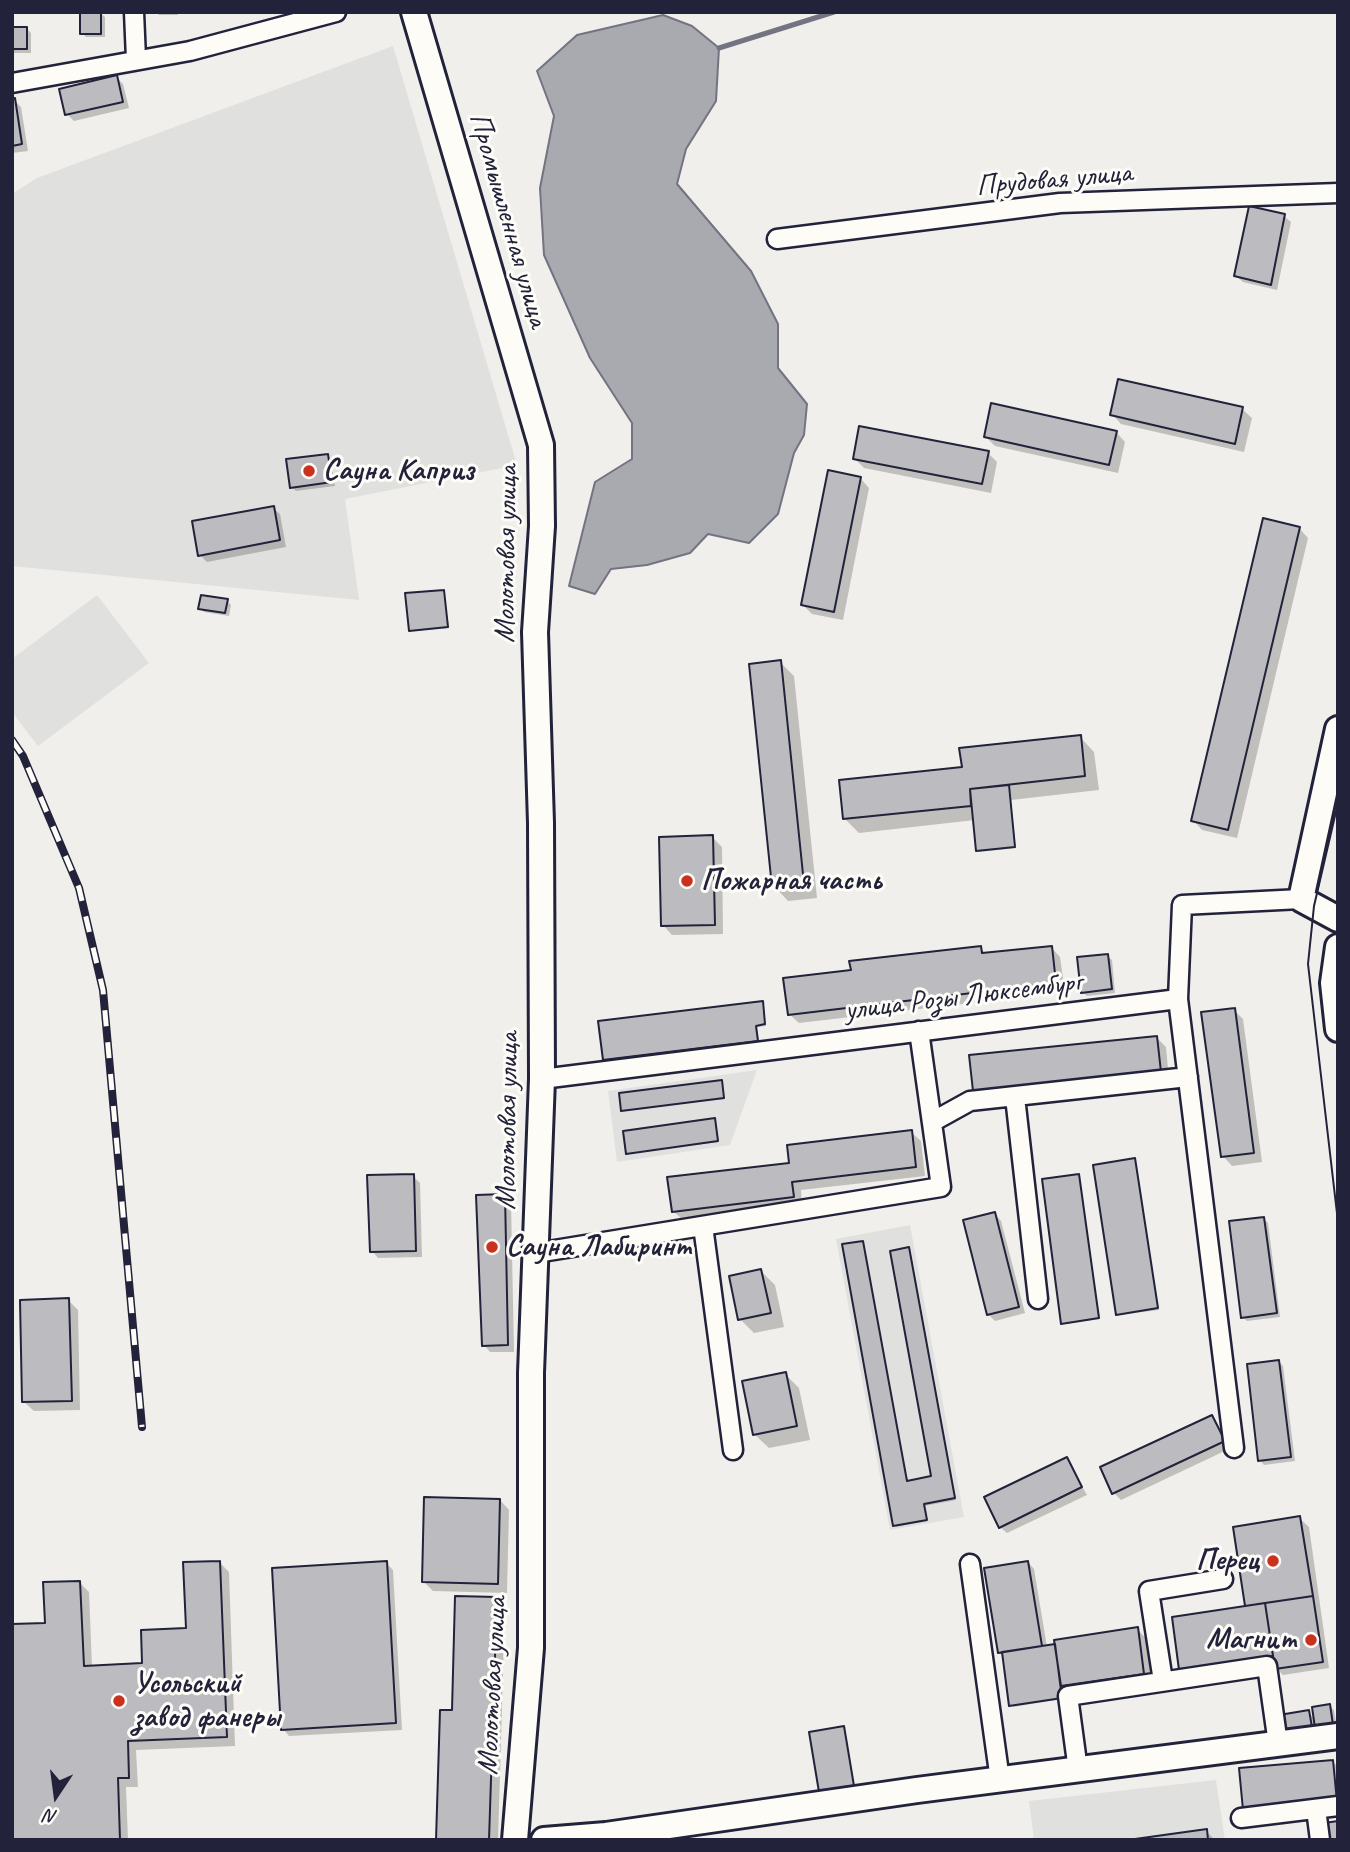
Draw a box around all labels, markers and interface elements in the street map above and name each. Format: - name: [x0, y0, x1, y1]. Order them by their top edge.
- street label: Промышленная улица: [460, 108, 556, 332]
- street label: Прудовая улица: [975, 155, 1133, 205]
- place label: Сауна Каприз: [323, 453, 474, 489]
- marker: Сауна Каприз: [301, 463, 317, 479]
- street label: Молотовая улица: [487, 465, 527, 643]
- place label: Пожарная часть: [701, 863, 881, 899]
- marker: Пожарная часть: [679, 873, 695, 889]
- street label: улица Розы Люксембург: [842, 965, 1084, 1029]
- street label: Молотовая улица: [488, 1032, 528, 1210]
- place label: Сауна Лабиринт: [506, 1229, 690, 1265]
- marker: Сауна Лабиринт: [484, 1239, 500, 1255]
- place label: Перец: [1196, 1543, 1259, 1579]
- marker: Перец: [1265, 1553, 1281, 1569]
- street label: Молотовая улица: [470, 1596, 516, 1776]
- place label: Магнит: [1206, 1622, 1297, 1658]
- marker: Магнит: [1303, 1632, 1319, 1648]
- place label: Усольский завод фанеры: [133, 1666, 280, 1736]
- marker: Усольский завод фанеры: [111, 1693, 127, 1709]
- north arrow: [21, 1761, 91, 1831]
- text: N: [43, 1803, 60, 1829]

